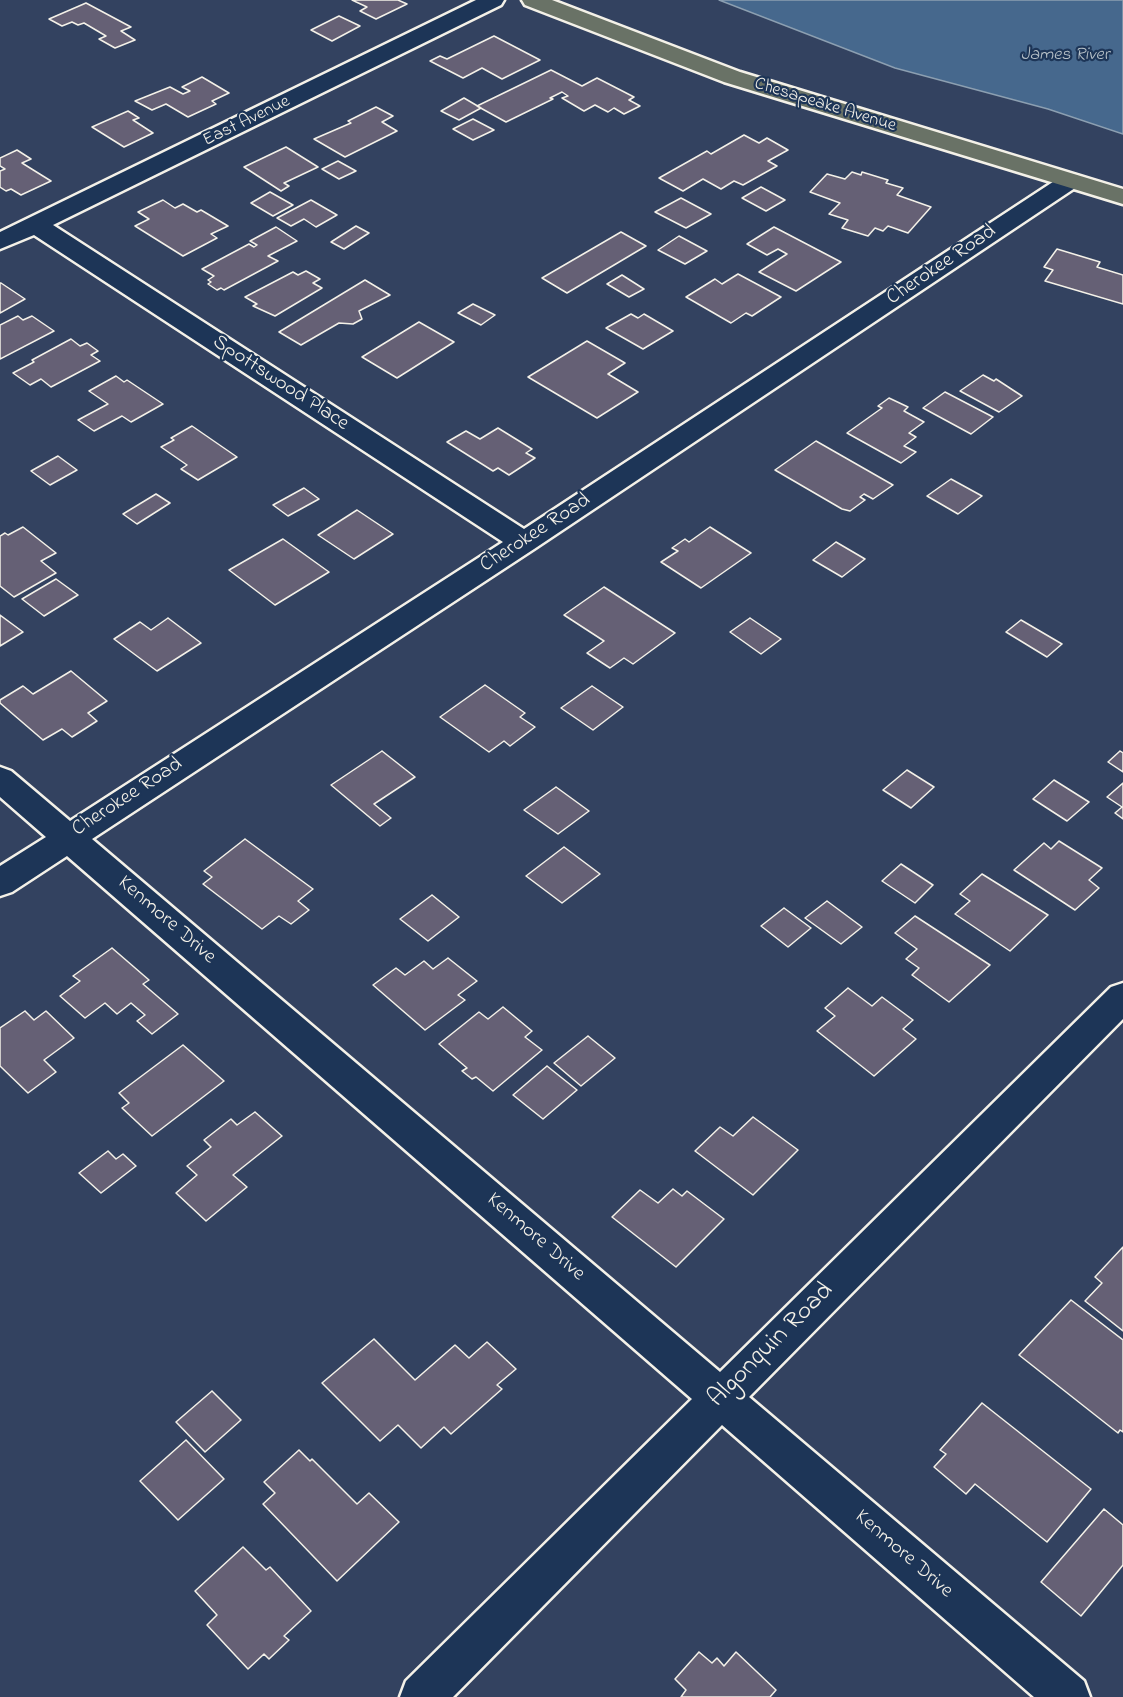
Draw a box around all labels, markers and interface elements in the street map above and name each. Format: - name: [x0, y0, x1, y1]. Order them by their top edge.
- water label: James River: [1021, 45, 1109, 67]
- street label: Chesapeake Avenue: [751, 74, 899, 138]
- street label: East Avenue: [200, 92, 294, 152]
- street label: Cherokee Road: [882, 220, 1002, 312]
- street label: Spottswood Place: [207, 331, 353, 437]
- street label: Cherokee Road: [476, 489, 596, 579]
- street label: Cherokee Road: [68, 753, 188, 843]
- street label: Kenmore Drive: [112, 871, 220, 971]
- street label: Kenmore Drive: [481, 1188, 589, 1288]
- street label: Algonquin Road: [703, 1277, 841, 1415]
- street label: Kenmore Drive: [849, 1505, 957, 1605]

